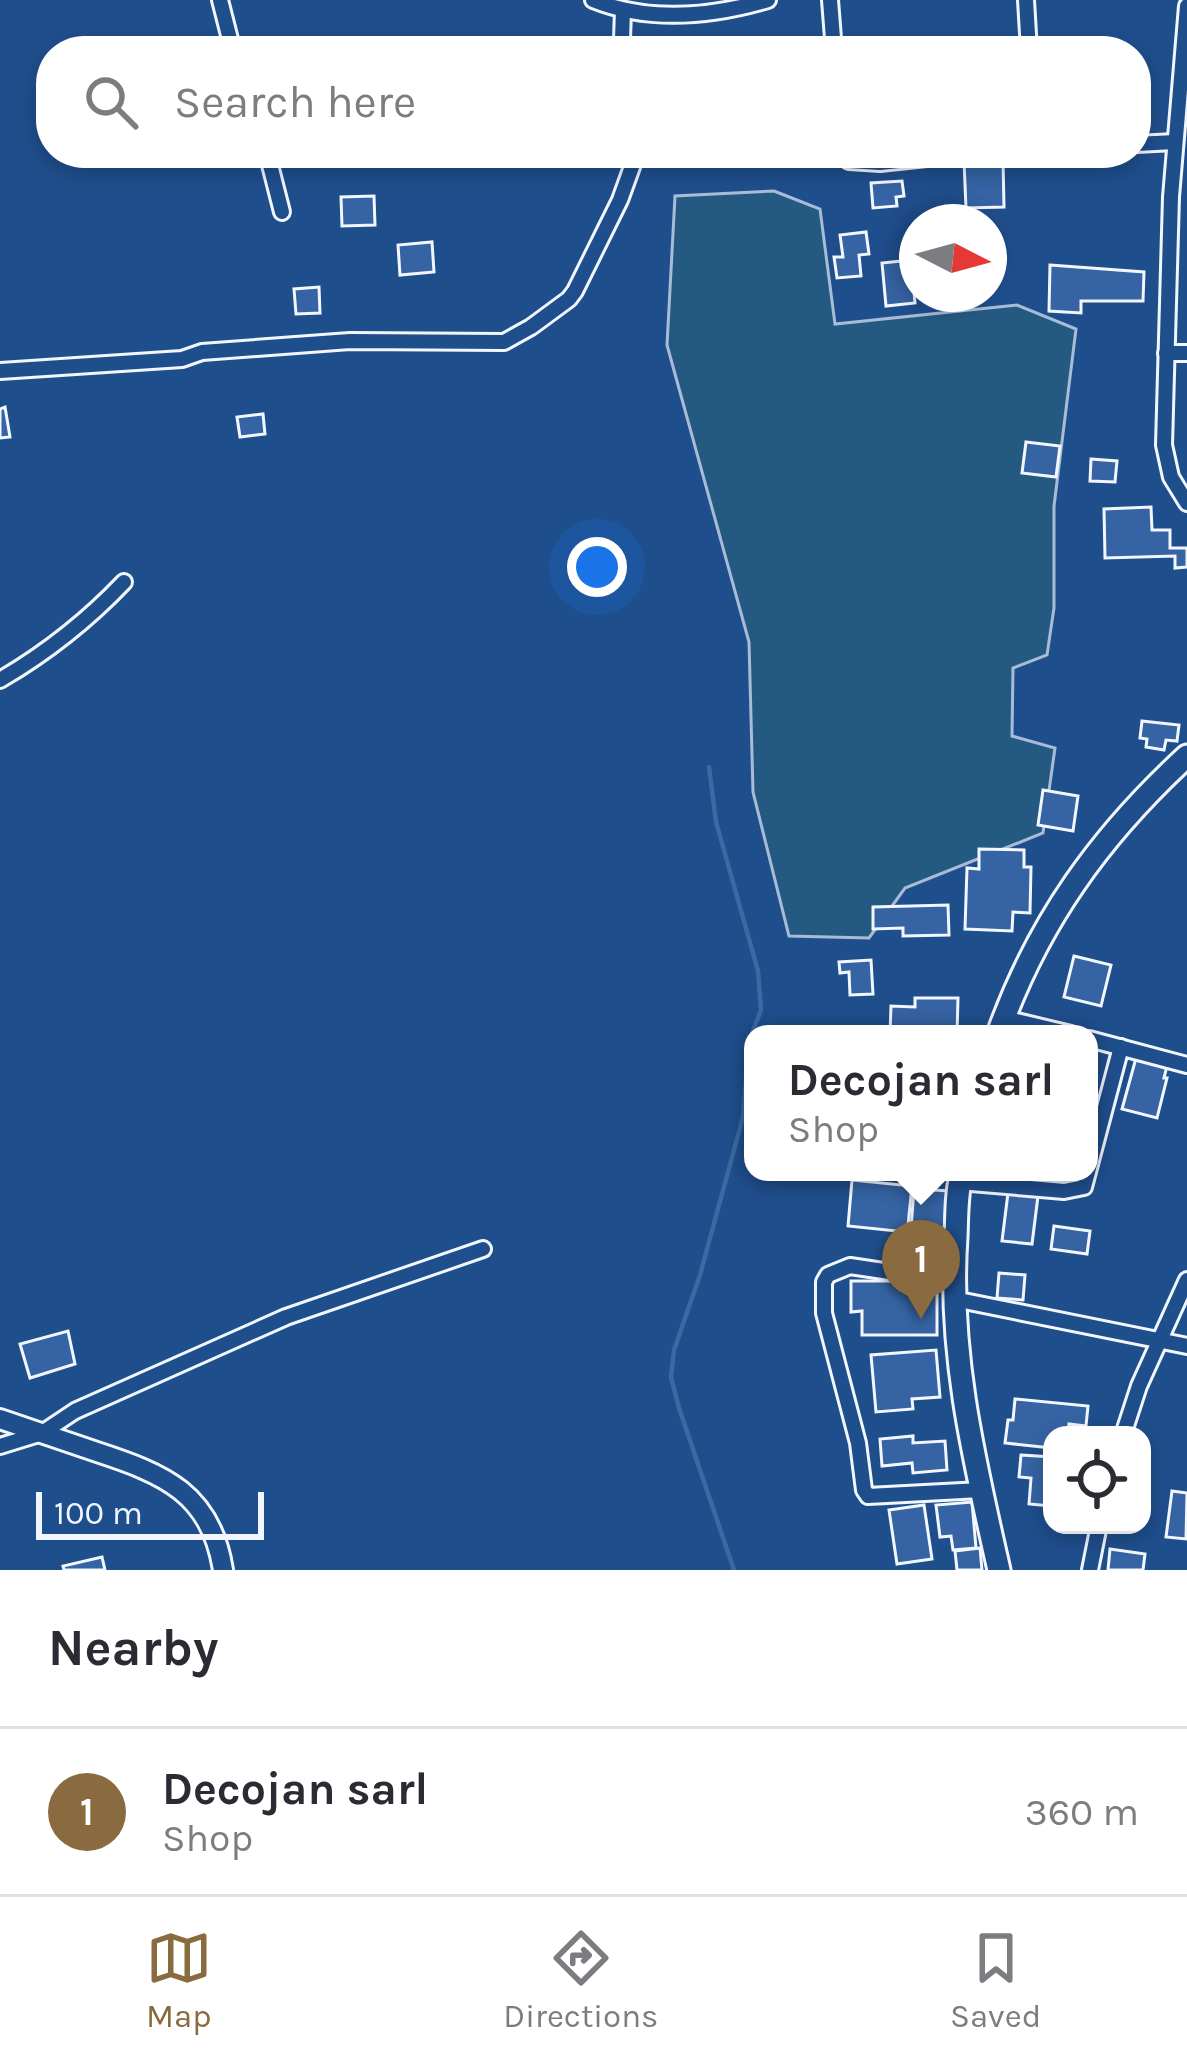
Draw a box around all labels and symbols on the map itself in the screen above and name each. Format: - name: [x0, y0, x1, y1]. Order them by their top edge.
- north arrow: [899, 204, 1007, 312]
- your location: [567, 537, 627, 597]
- pin: 1: [882, 1220, 960, 1319]
- scale bar: [36, 1486, 264, 1539]

